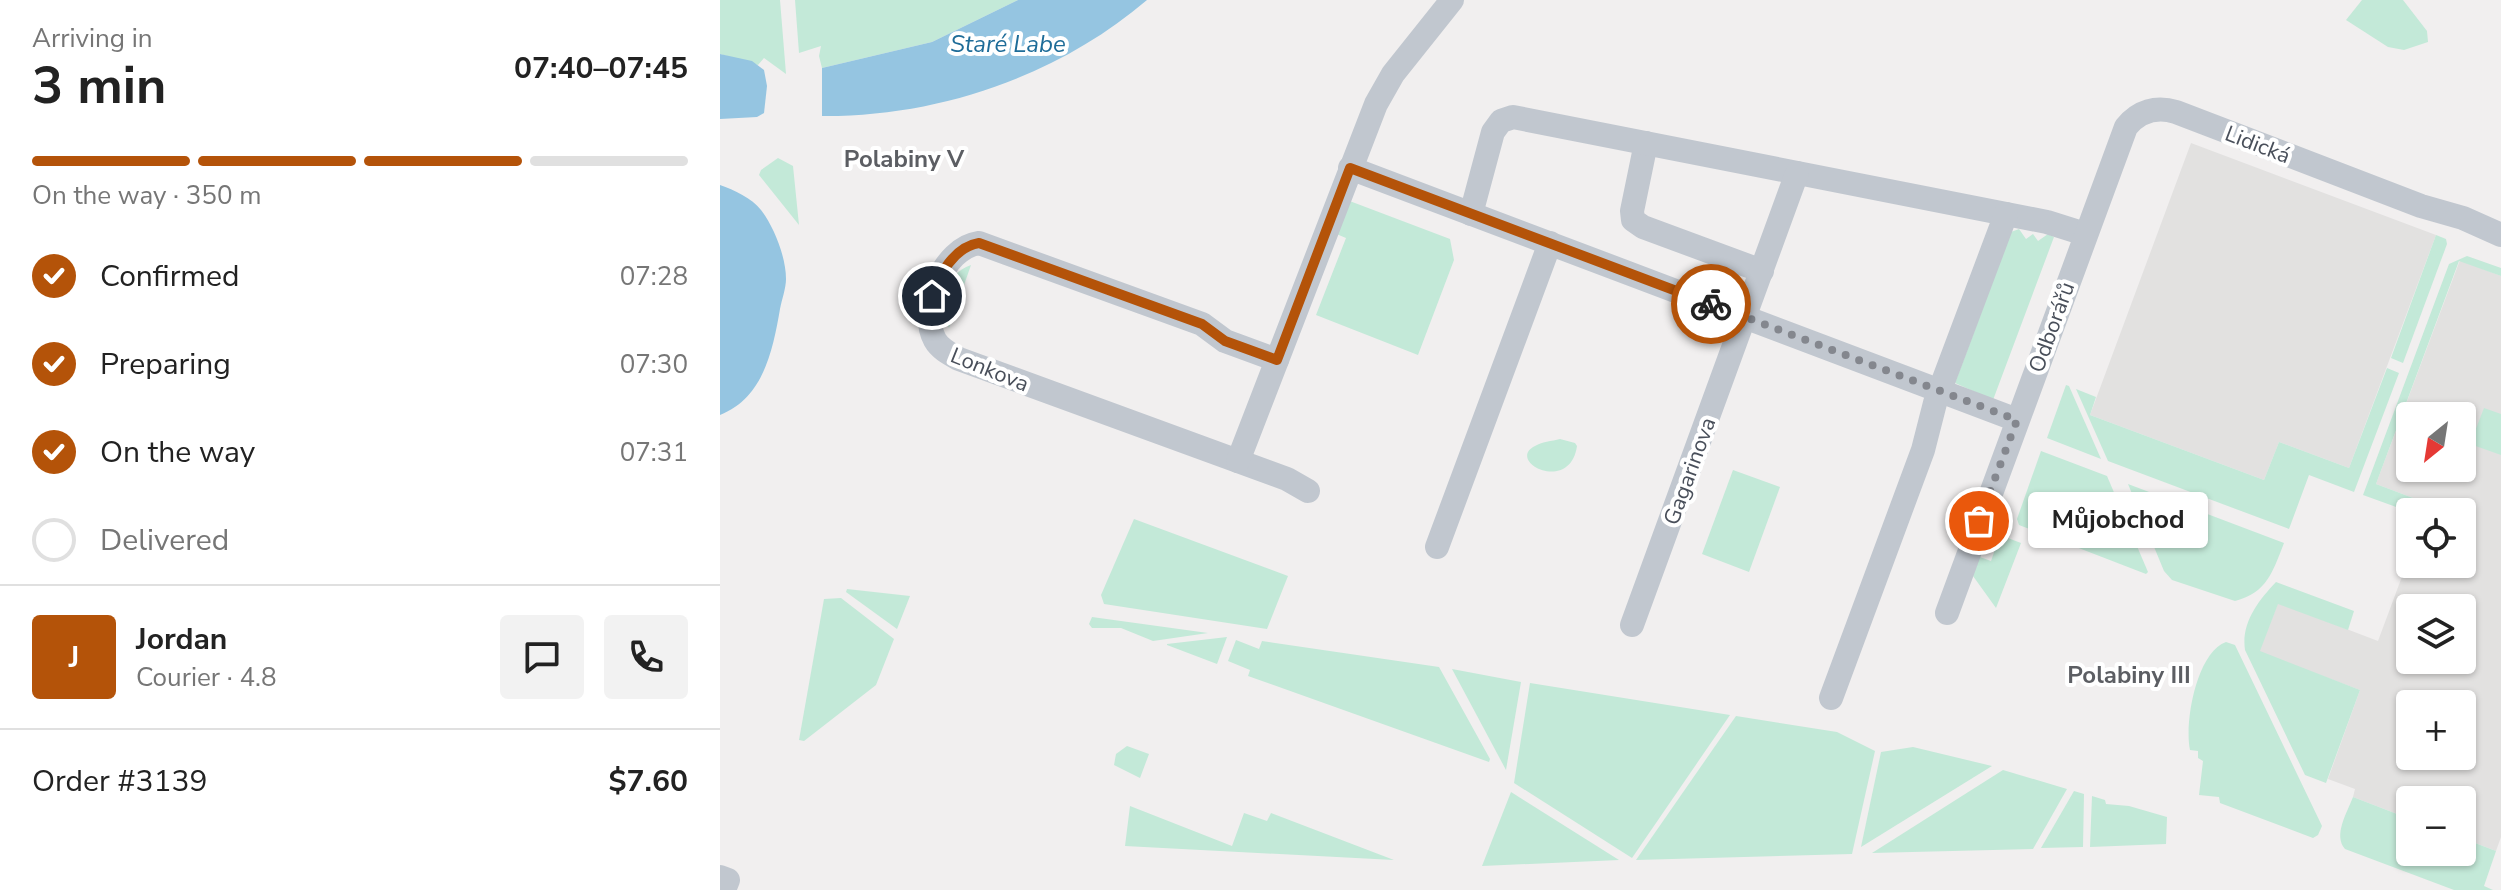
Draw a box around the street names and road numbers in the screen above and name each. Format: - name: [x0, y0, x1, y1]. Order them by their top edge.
- street label: Lidická: [2221, 119, 2295, 171]
- street label: Odborářů: [2022, 278, 2082, 377]
- street label: Lonkova: [946, 341, 1033, 399]
- street label: Gagarinova: [1657, 413, 1723, 529]

